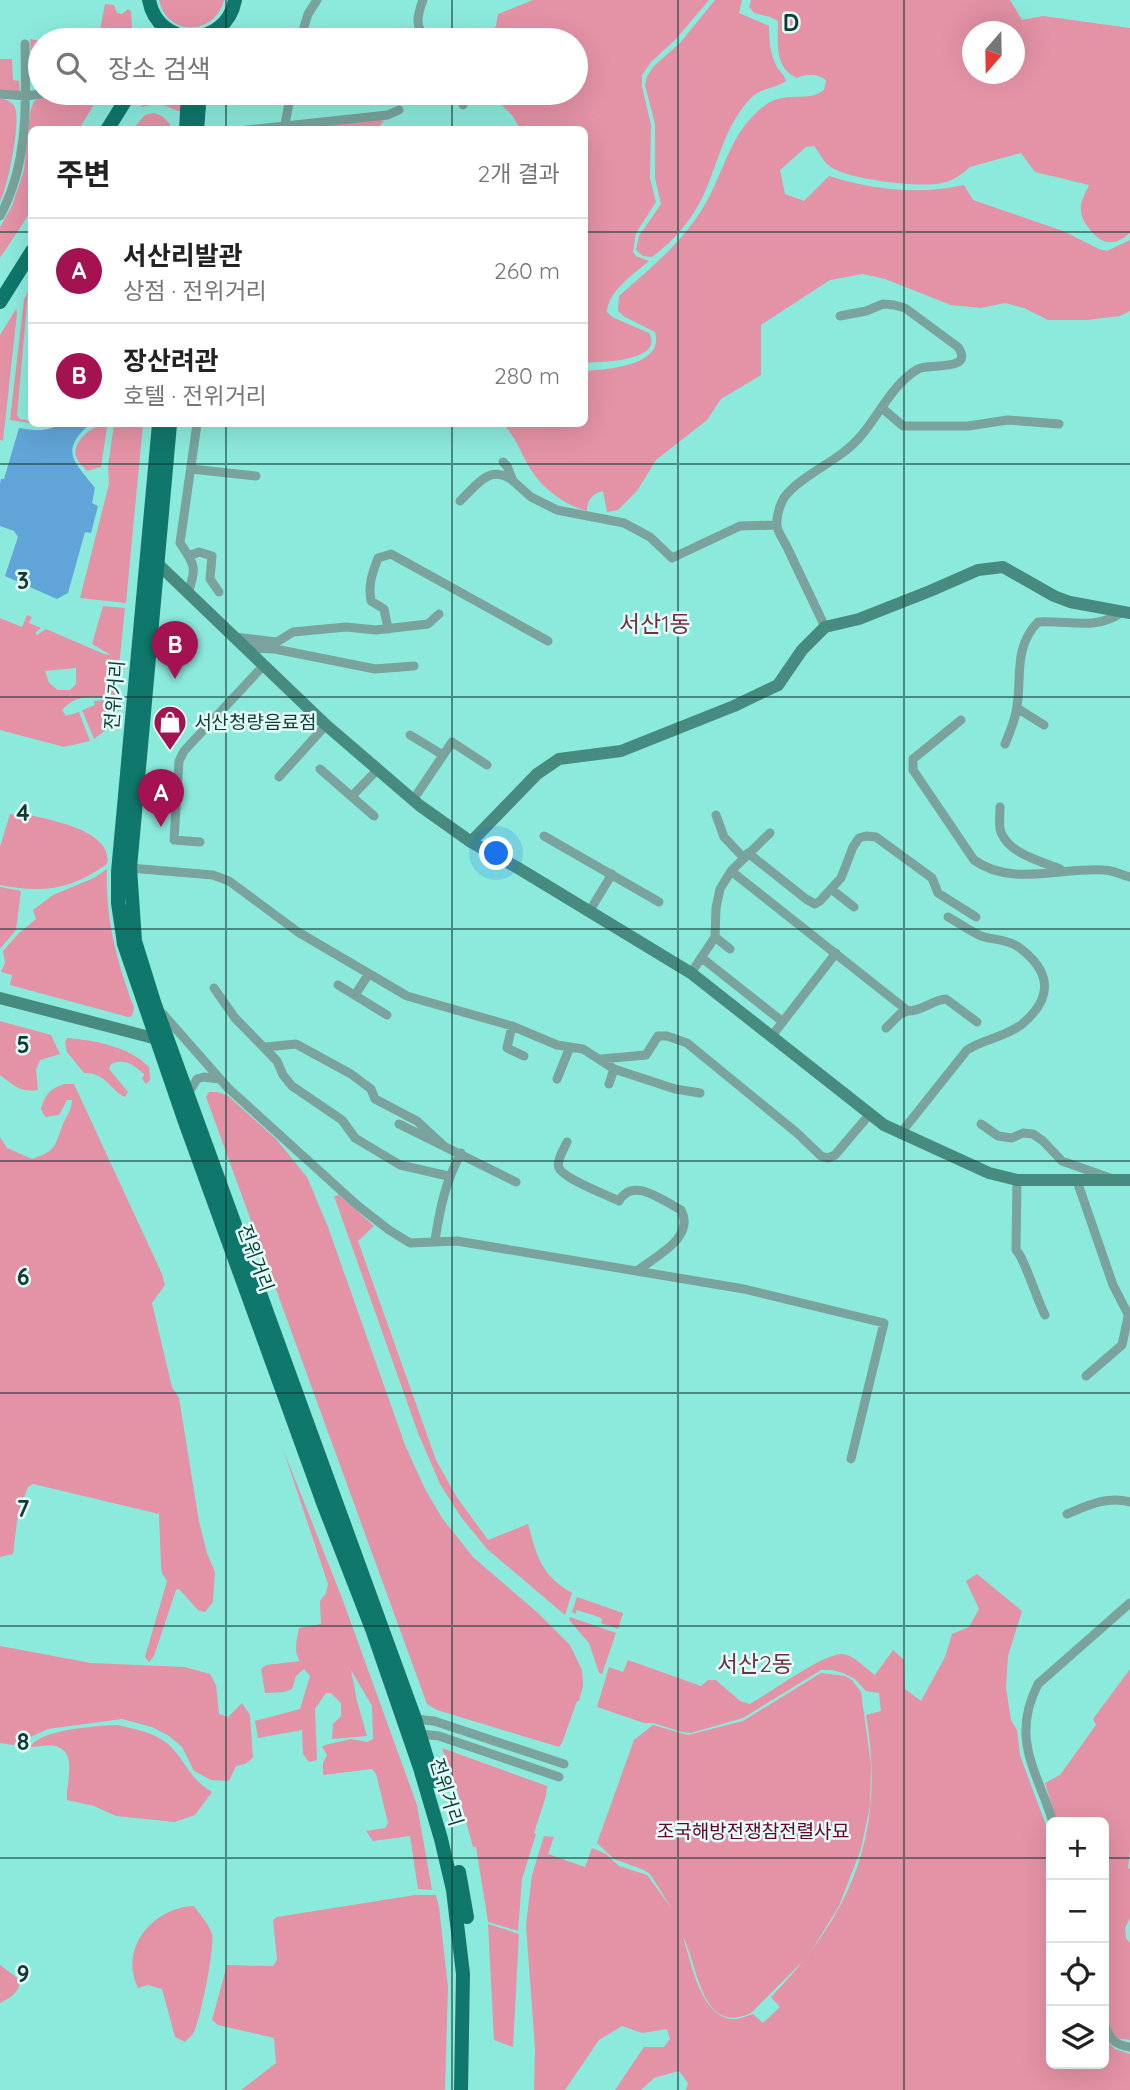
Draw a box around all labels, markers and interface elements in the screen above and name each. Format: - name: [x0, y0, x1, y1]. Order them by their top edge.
- text: D: [783, 8, 799, 37]
- north arrow: [962, 21, 1025, 84]
- search box: [28, 28, 588, 105]
- icon: search: [52, 48, 90, 86]
- text: 장소 검색: [108, 52, 211, 85]
- text: 주변: [56, 155, 111, 193]
- text: 2개 결과: [477, 159, 560, 188]
- text: 서산리발관: [123, 239, 243, 272]
- text: A: [72, 256, 86, 285]
- text: 260 m: [494, 256, 560, 285]
- text: 상점 · 전위거리: [123, 276, 267, 305]
- text: 장산려관: [123, 344, 219, 377]
- text: B: [71, 361, 87, 390]
- text: 280 m: [494, 361, 560, 390]
- text: 호텔 · 전위거리: [123, 381, 267, 410]
- text: 3: [17, 566, 29, 595]
- district label: 서산1동: [619, 609, 691, 638]
- pin: B: [152, 621, 198, 679]
- street label: 전위거리: [99, 659, 129, 731]
- shop icon: 서산청량음료점: [151, 703, 189, 752]
- place label: 서산청량음료점: [194, 710, 316, 734]
- pin: A: [138, 769, 184, 827]
- text: 4: [16, 798, 30, 827]
- your location: [479, 836, 513, 870]
- text: 5: [16, 1030, 30, 1059]
- street label: 전위거리: [233, 1221, 279, 1295]
- text: 6: [17, 1262, 29, 1291]
- text: 7: [17, 1494, 30, 1523]
- district label: 서산2동: [717, 1649, 793, 1678]
- text: 8: [17, 1727, 29, 1756]
- street label: 전위거리: [425, 1755, 469, 1829]
- map controls: [1046, 1817, 1109, 2069]
- button: +: [1046, 1817, 1109, 1880]
- park label: 조국해방전쟁참전렬사묘: [657, 1819, 849, 1843]
- button: −: [1046, 1880, 1109, 1943]
- button: locate: [1046, 1943, 1109, 2006]
- text: 9: [16, 1959, 30, 1988]
- button: layers: [1046, 2006, 1109, 2069]

